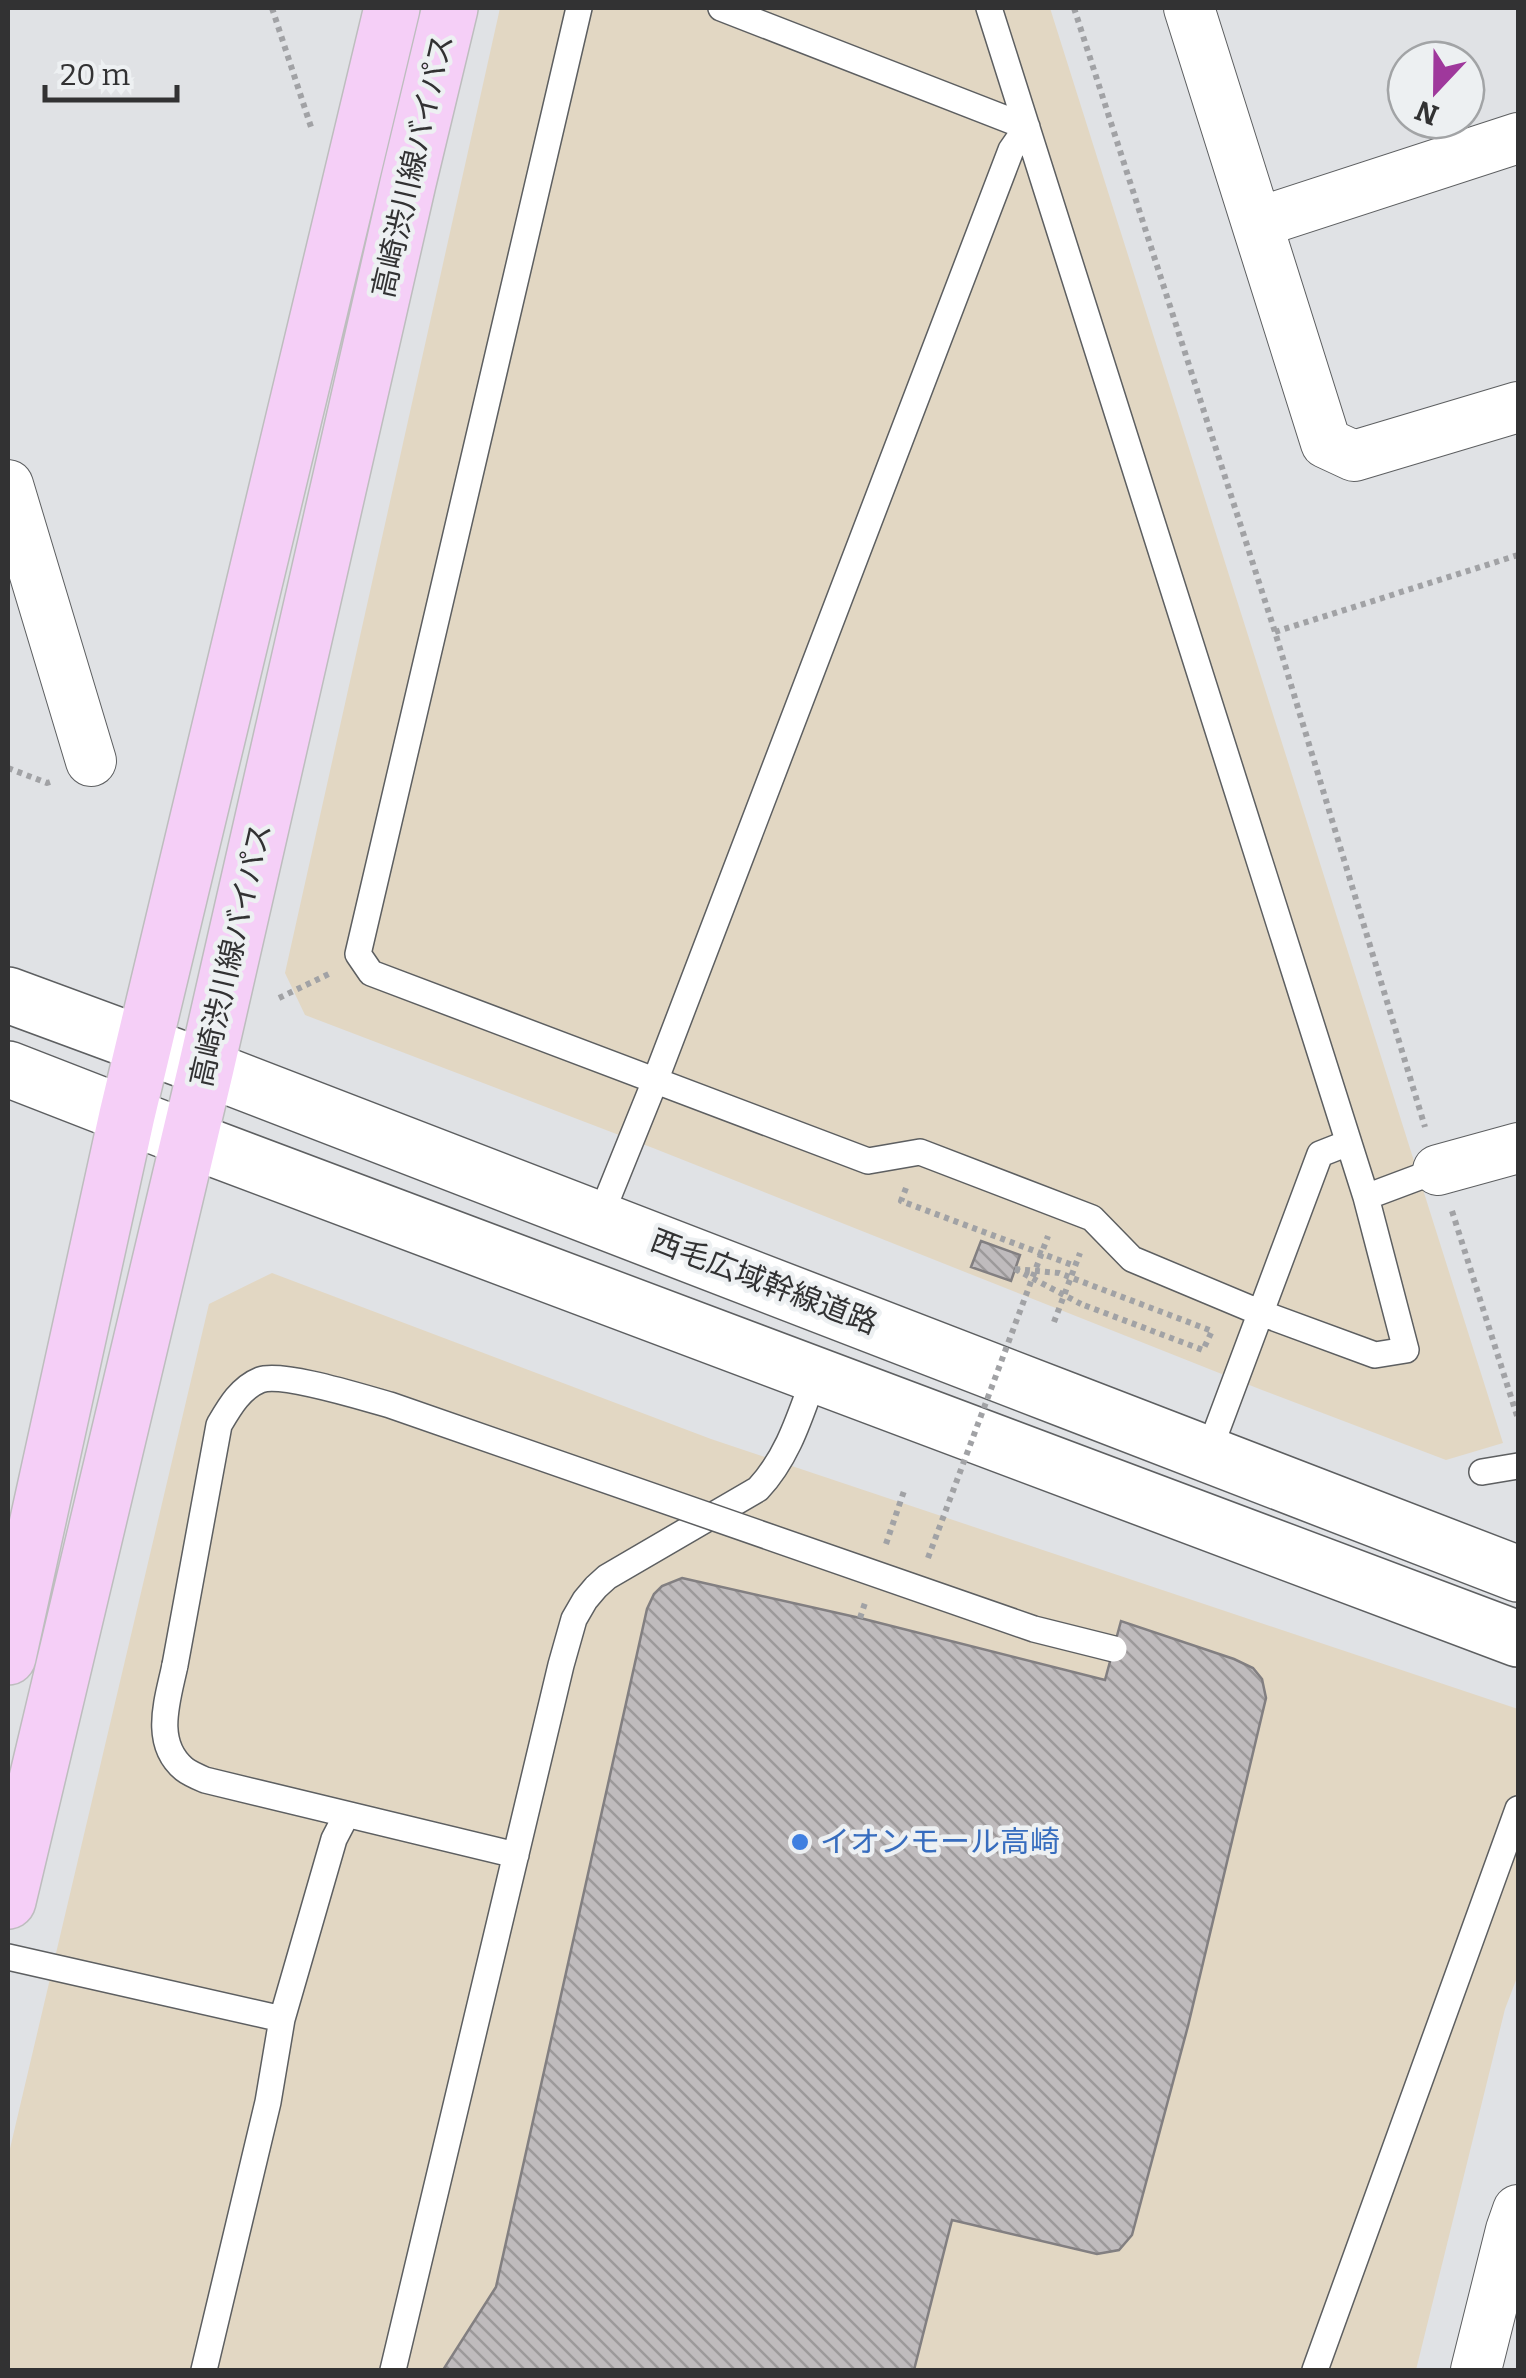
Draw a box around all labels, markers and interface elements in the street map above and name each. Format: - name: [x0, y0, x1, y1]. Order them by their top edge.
- street label: 高崎渋川線バイパス: [365, 31, 461, 301]
- scale bar: [45, 40, 178, 102]
- north arrow: [1386, 40, 1486, 140]
- text: 20 m: [60, 57, 131, 93]
- text: N: [1411, 93, 1443, 132]
- street label: 高崎渋川線バイパス: [183, 820, 279, 1090]
- street label: 西毛広域幹線道路: [646, 1222, 882, 1342]
- place label: イオンモール高崎: [820, 1824, 1060, 1860]
- marker: イオンモール高崎: [789, 1831, 811, 1853]

